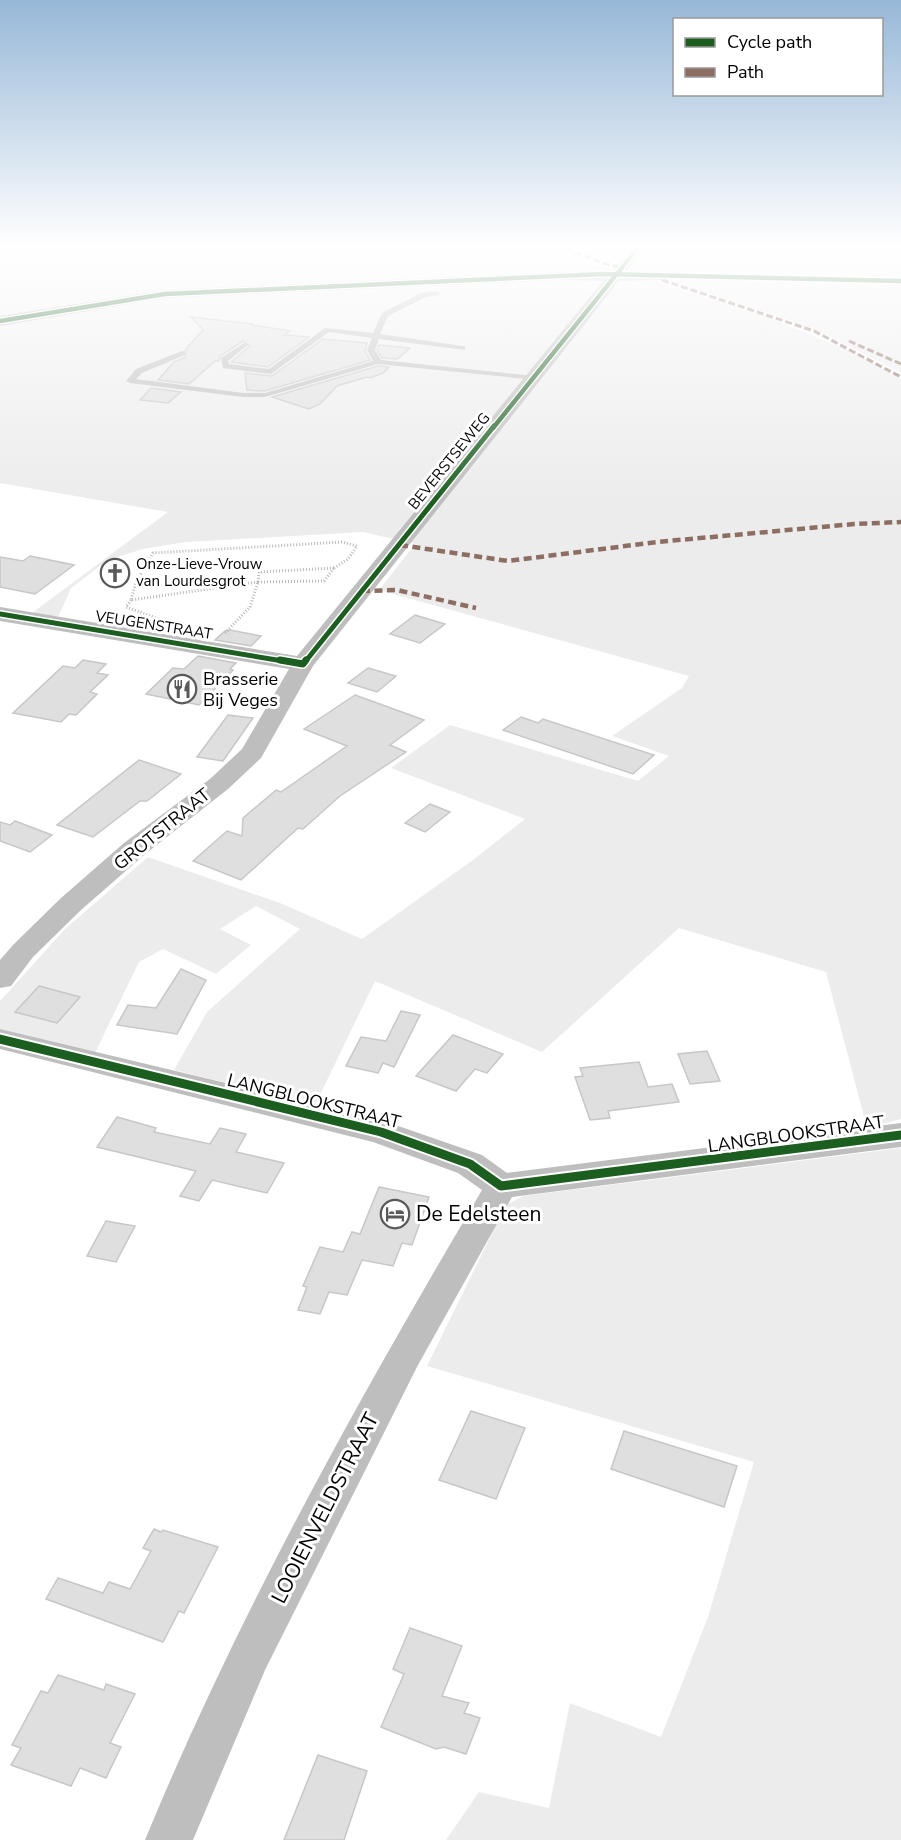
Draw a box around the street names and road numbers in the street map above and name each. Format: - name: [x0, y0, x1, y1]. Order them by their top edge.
- street label: BEVERSTSEWEG: [404, 408, 494, 514]
- street label: VEUGENSTRAAT: [93, 606, 214, 644]
- street label: GROTSTRAAT: [109, 783, 215, 875]
- street label: LANGBLOOKSTRAAT: [225, 1068, 403, 1134]
- street label: LANGBLOOKSTRAAT: [706, 1110, 886, 1158]
- street label: LOOIENVELDSTRAAT: [265, 1408, 385, 1608]

